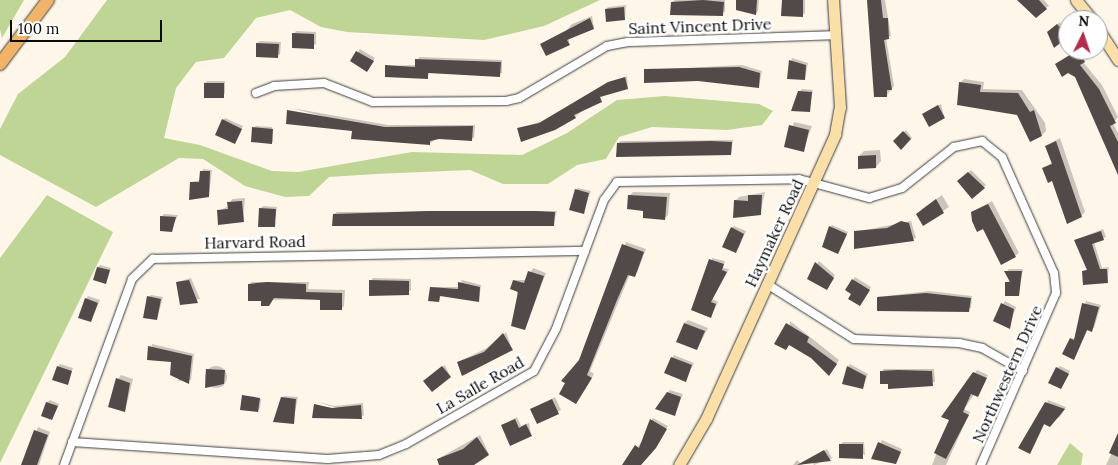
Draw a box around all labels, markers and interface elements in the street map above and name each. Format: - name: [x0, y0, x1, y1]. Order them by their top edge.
- scale bar: [12, 10, 165, 42]
- north arrow: [1058, 10, 1108, 60]
- text: N: [1078, 12, 1090, 30]
- street label: Saint Vincent Drive: [628, 14, 772, 38]
- text: 100 m: [18, 19, 59, 38]
- street label: Haymaker Road: [741, 176, 807, 290]
- street label: Harvard Road: [204, 232, 306, 252]
- street label: Northwestern Drive: [968, 302, 1046, 446]
- street label: La Salle Road: [433, 352, 527, 418]

